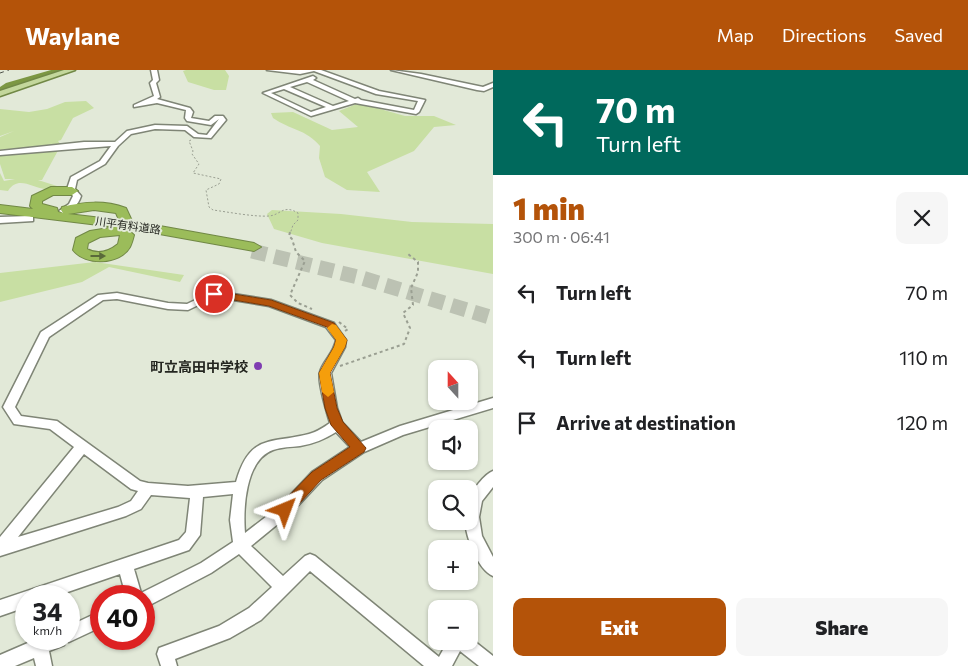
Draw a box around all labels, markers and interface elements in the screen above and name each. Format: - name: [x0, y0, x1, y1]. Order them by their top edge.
- text: Waylane: [25, 21, 120, 50]
- text: Map: [717, 24, 754, 46]
- text: Directions: [782, 24, 866, 46]
- text: Saved: [894, 24, 943, 46]
- text: 70 m: [596, 87, 676, 130]
- icon: left: [513, 90, 578, 155]
- text: Turn left: [596, 130, 681, 157]
- text: 1 min: [513, 189, 585, 226]
- button: close: [896, 192, 948, 244]
- street label: 川平有料道路: [94, 214, 162, 236]
- text: 300 m · 06:41: [513, 227, 610, 246]
- one-way arrow: [90, 252, 106, 260]
- pin: [193, 273, 235, 315]
- icon: left: [513, 279, 541, 307]
- icon: arrive: [200, 280, 228, 308]
- text: Turn left: [556, 281, 631, 304]
- text: 70 m: [905, 281, 948, 304]
- icon: left: [513, 344, 541, 372]
- text: Turn left: [556, 346, 631, 369]
- text: 110 m: [899, 346, 948, 369]
- place label: 町立高田中学校: [150, 358, 248, 375]
- marker: 町立高田中学校: [252, 360, 264, 372]
- north arrow: [428, 360, 478, 410]
- map controls: [428, 360, 478, 650]
- icon: arrive: [513, 409, 541, 437]
- text: Arrive at destination: [556, 411, 736, 434]
- text: 120 m: [897, 411, 948, 434]
- button: sound: [428, 420, 478, 470]
- button: search: [428, 480, 478, 530]
- position arrow: [258, 483, 310, 535]
- button: +: [428, 540, 478, 590]
- speed limit sign: 40: [90, 585, 155, 650]
- text: 34: [33, 596, 62, 626]
- button: Exit: [513, 598, 726, 656]
- button: Share: [736, 598, 948, 656]
- button: −: [428, 600, 478, 650]
- text: km/h: [33, 623, 62, 637]

